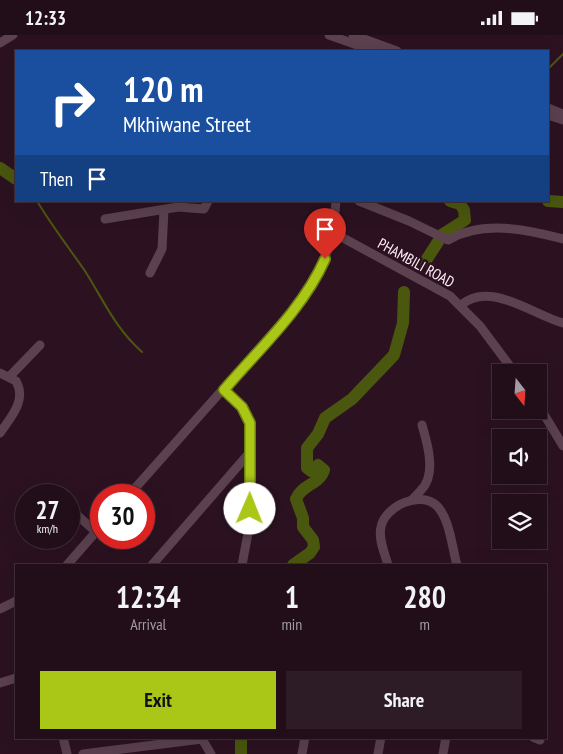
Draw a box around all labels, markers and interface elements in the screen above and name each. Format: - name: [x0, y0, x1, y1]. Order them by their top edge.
- text: 12:33: [25, 6, 66, 30]
- text: 120 m: [123, 66, 204, 112]
- icon: right: [40, 70, 105, 135]
- text: Mkhiwane Street: [123, 110, 251, 138]
- icon: arrive: [83, 165, 111, 193]
- text: Then: [40, 167, 73, 191]
- pin: [304, 208, 346, 259]
- icon: arrive: [311, 215, 339, 243]
- street label: PHAMBILI ROAD: [375, 234, 458, 291]
- north arrow: [492, 364, 548, 419]
- map controls: [492, 364, 547, 549]
- button: sound: [492, 429, 547, 484]
- position arrow: [223, 482, 275, 534]
- speed limit sign: 30: [90, 484, 155, 549]
- text: 27: [36, 494, 59, 526]
- button: layers: [492, 494, 547, 549]
- text: km/h: [37, 521, 58, 536]
- text: 12:34: [116, 577, 181, 616]
- text: 1: [285, 577, 299, 616]
- text: 280: [403, 577, 446, 616]
- text: Arrival: [130, 614, 166, 634]
- text: min: [281, 614, 302, 634]
- text: m: [419, 614, 430, 634]
- button: Exit: [40, 671, 276, 729]
- button: Share: [286, 671, 522, 729]

